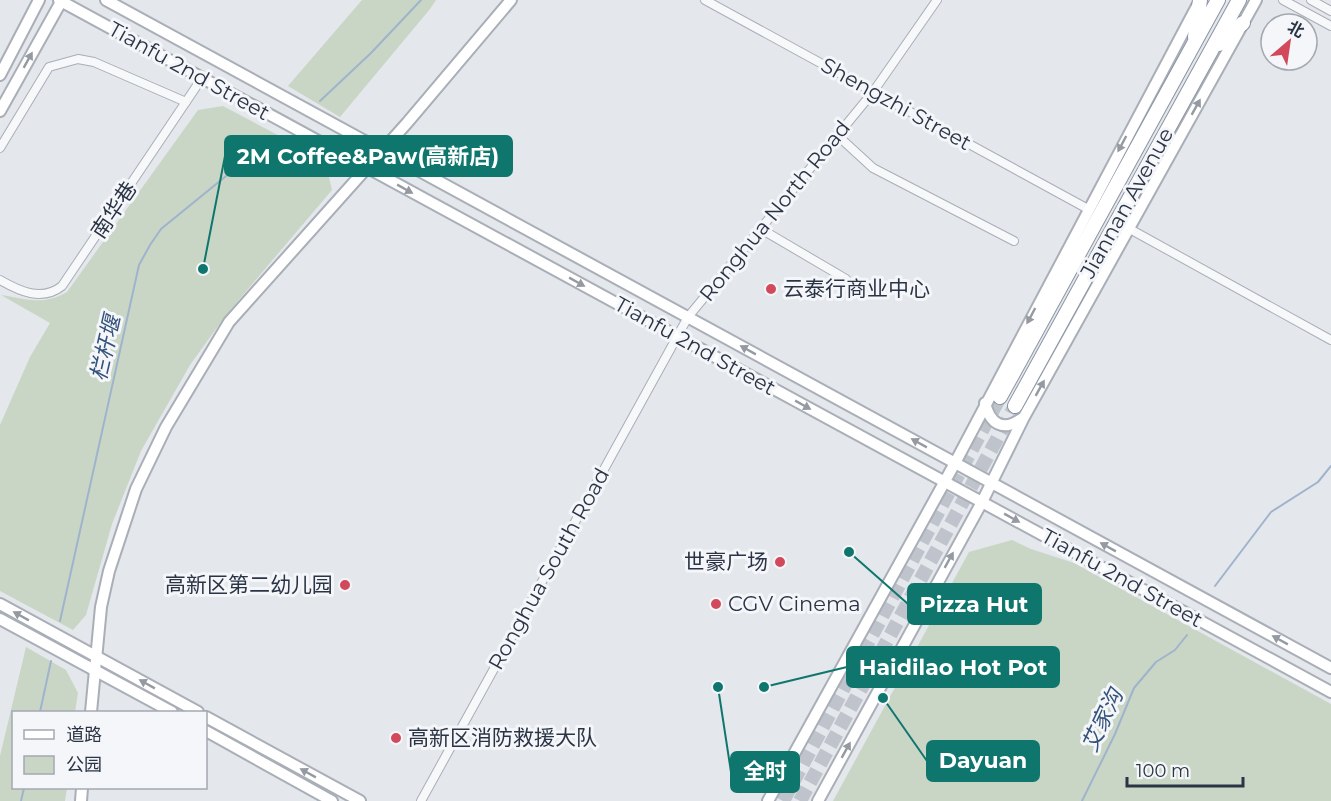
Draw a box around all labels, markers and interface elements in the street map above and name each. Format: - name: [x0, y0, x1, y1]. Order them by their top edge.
- north arrow: [1259, 12, 1319, 72]
- street label: Tianfu 2nd Street: [104, 16, 274, 125]
- text: 北: [1284, 17, 1308, 42]
- one-way arrow: [23, 51, 33, 68]
- street label: Shengzhi Street: [817, 52, 976, 155]
- one-way arrow: [1191, 98, 1201, 115]
- street label: Ronghua North Road: [694, 115, 855, 306]
- street label: Jiannan Avenue: [1074, 123, 1178, 283]
- one-way arrow: [1118, 135, 1128, 153]
- callout: 2M Coffee&Paw(高新店): [225, 136, 512, 176]
- text: 2M Coffee&Paw(高新店): [237, 143, 499, 170]
- street label: 南华巷: [86, 177, 142, 243]
- one-way arrow: [397, 184, 414, 194]
- place label: 云泰行商业中心: [783, 276, 930, 301]
- one-way arrow: [569, 277, 586, 287]
- marker: 云泰行商业中心: [764, 282, 778, 296]
- street label: Tianfu 2nd Street: [610, 291, 780, 400]
- one-way arrow: [1026, 308, 1036, 325]
- water label: 栏杆堰: [85, 309, 127, 383]
- one-way arrow: [739, 345, 756, 355]
- one-way arrow: [1035, 379, 1045, 396]
- one-way arrow: [795, 400, 812, 410]
- one-way arrow: [910, 438, 927, 448]
- street label: Ronghua South Road: [483, 464, 614, 674]
- one-way arrow: [1003, 513, 1020, 523]
- street label: Tianfu 2nd Street: [1037, 523, 1207, 632]
- one-way arrow: [1100, 542, 1117, 552]
- place label: 世豪广场: [684, 549, 768, 574]
- one-way arrow: [944, 551, 954, 568]
- marker: 世豪广场: [773, 555, 787, 569]
- place label: 高新区第二幼儿园: [165, 572, 333, 597]
- marker: 高新区第二幼儿园: [338, 578, 352, 592]
- callout: Pizza Hut: [908, 584, 1041, 624]
- place label: CGV Cinema: [728, 591, 861, 616]
- text: Pizza Hut: [920, 591, 1029, 618]
- marker: CGV Cinema: [709, 597, 723, 611]
- one-way arrow: [12, 611, 29, 621]
- one-way arrow: [1271, 635, 1288, 645]
- callout: Haidilao Hot Pot: [847, 647, 1059, 687]
- text: Haidilao Hot Pot: [859, 654, 1048, 681]
- one-way arrow: [138, 679, 155, 689]
- water label: 艾家沟: [1076, 683, 1129, 756]
- legend: [12, 711, 207, 789]
- text: 道路: [66, 724, 102, 746]
- place label: 高新区消防救援大队: [408, 725, 597, 750]
- marker: 高新区消防救援大队: [389, 731, 403, 745]
- one-way arrow: [841, 741, 851, 758]
- callout: Dayuan: [927, 741, 1039, 781]
- text: Dayuan: [939, 747, 1027, 774]
- scale bar: [1127, 750, 1242, 788]
- callout: 全时: [731, 752, 799, 792]
- text: 公园: [66, 754, 102, 776]
- text: 全时: [743, 758, 787, 785]
- text: 100 m: [1136, 760, 1190, 782]
- one-way arrow: [300, 768, 317, 778]

